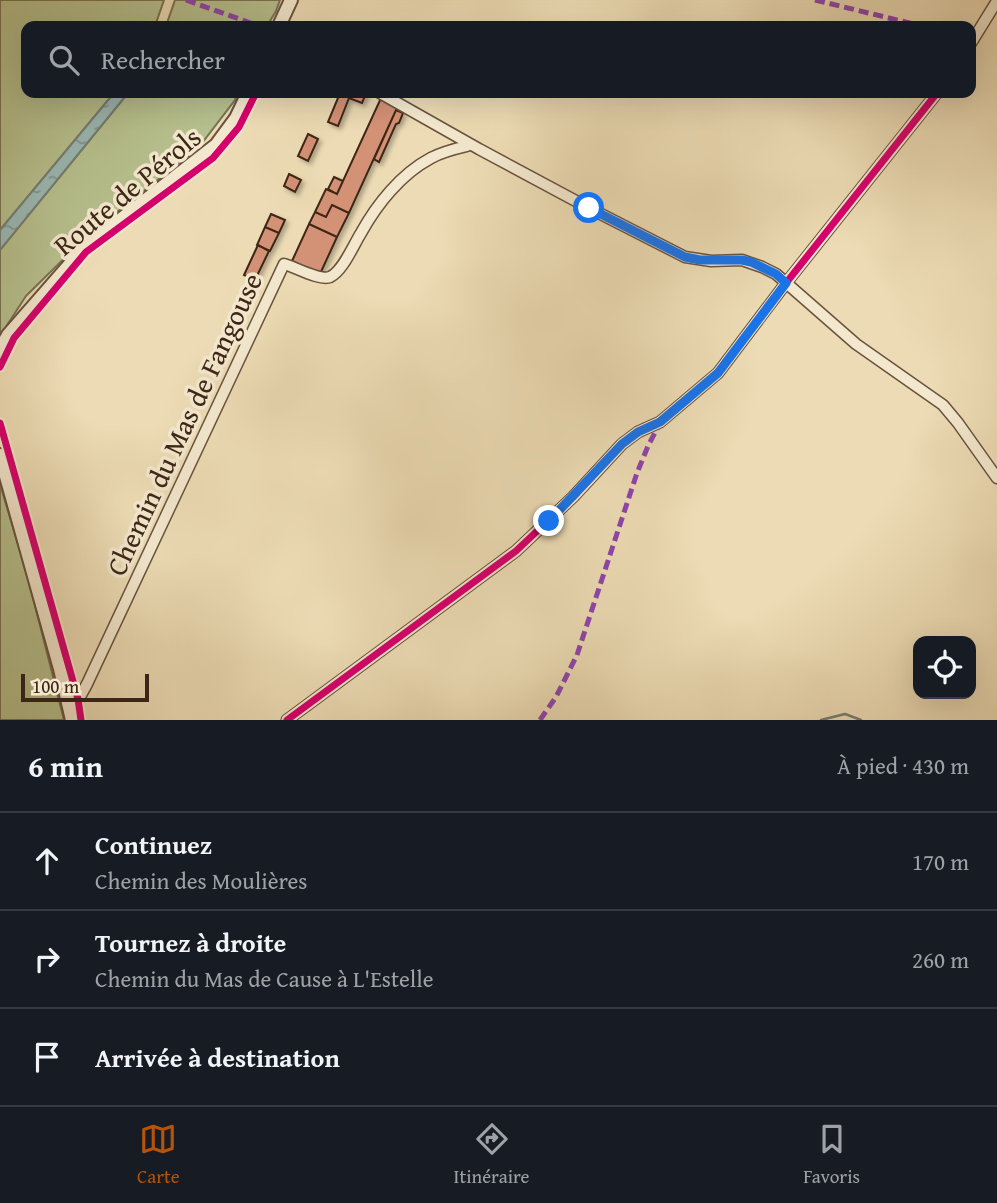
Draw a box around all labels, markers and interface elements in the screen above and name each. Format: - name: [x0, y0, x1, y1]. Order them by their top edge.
- search box: [21, 21, 976, 98]
- text: Rechercher: [101, 40, 225, 79]
- icon: search: [45, 41, 83, 79]
- street label: Route de Pérols: [44, 117, 209, 265]
- route start: [573, 192, 604, 223]
- street label: Chemin du Mas de Fangouse: [95, 266, 272, 582]
- route end: [533, 505, 564, 536]
- map controls: [913, 636, 976, 699]
- button: locate: [913, 636, 976, 699]
- scale bar: [21, 671, 149, 703]
- text: 100 m: [32, 672, 79, 700]
- text: 6 min: [28, 744, 103, 788]
- text: À pied · 430 m: [837, 749, 969, 782]
- text: Continuez: [95, 825, 212, 864]
- icon: ahead: [28, 842, 66, 880]
- text: 170 m: [912, 845, 969, 878]
- text: Chemin des Moulières: [95, 864, 308, 897]
- text: Tournez à droite: [95, 923, 286, 962]
- icon: right: [28, 940, 66, 978]
- text: 260 m: [912, 943, 969, 976]
- text: Chemin du Mas de Cause à L'Estelle: [95, 962, 434, 995]
- icon: arrive: [28, 1038, 66, 1076]
- text: Arrivée à destination: [95, 1038, 340, 1077]
- tab: Carte: [137, 1120, 180, 1190]
- tab: Itinéraire: [454, 1120, 529, 1190]
- tab: Favoris: [803, 1120, 860, 1190]

